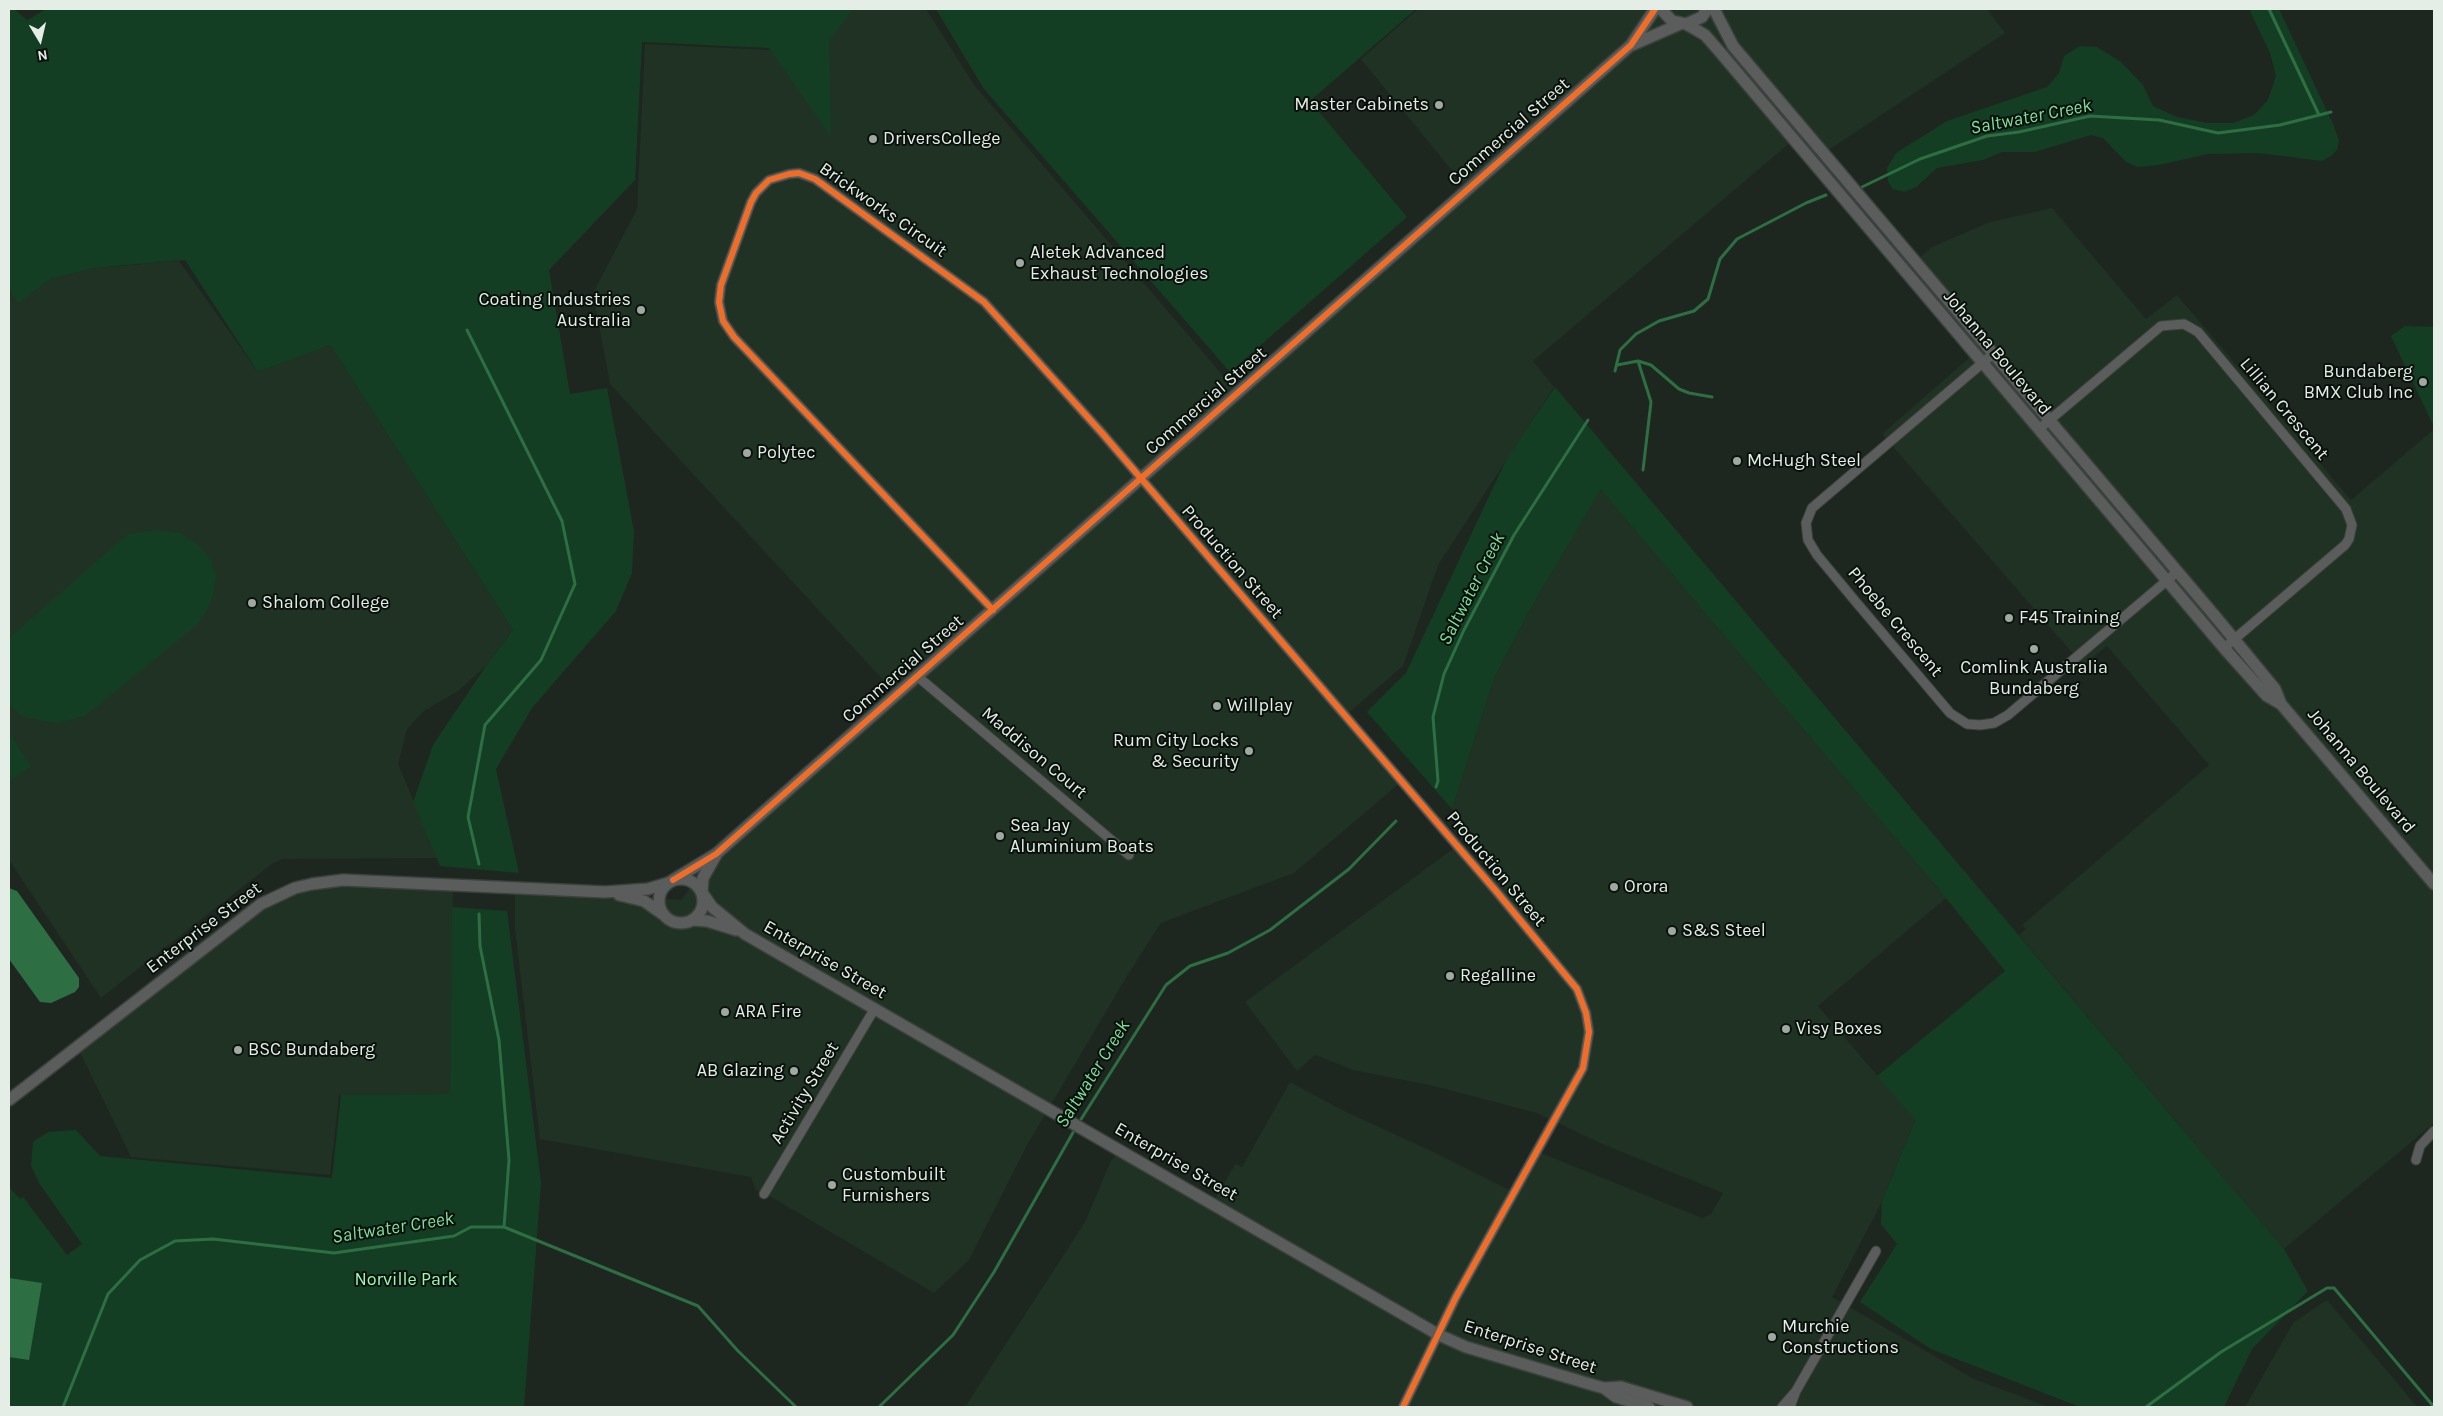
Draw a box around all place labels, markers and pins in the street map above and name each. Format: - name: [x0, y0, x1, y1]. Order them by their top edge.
- place label: Master Cabinets: [1294, 94, 1429, 116]
- marker: Master Cabinets: [1433, 99, 1445, 111]
- place label: DriversCollege: [883, 128, 1001, 150]
- marker: DriversCollege: [867, 133, 879, 145]
- place label: Aletek Advanced Exhaust Technologies: [1030, 242, 1208, 284]
- marker: Aletek Advanced Exhaust Technologies: [1014, 257, 1026, 269]
- place label: Coating Industries Australia: [479, 289, 631, 332]
- marker: Coating Industries Australia: [635, 304, 647, 316]
- place label: Bundaberg BMX Club Inc: [2304, 361, 2413, 404]
- marker: Bundaberg BMX Club Inc: [2417, 376, 2429, 388]
- place label: Polytec: [757, 442, 816, 464]
- marker: Polytec: [741, 447, 753, 459]
- place label: McHugh Steel: [1747, 450, 1861, 472]
- marker: McHugh Steel: [1731, 455, 1743, 467]
- place label: Shalom College: [262, 592, 389, 614]
- marker: Shalom College: [246, 597, 258, 609]
- place label: F45 Training: [2019, 607, 2120, 629]
- marker: F45 Training: [2003, 612, 2015, 624]
- marker: Comlink Australia Bundaberg: [2028, 643, 2040, 655]
- place label: Comlink Australia Bundaberg: [1960, 657, 2108, 700]
- place label: Willplay: [1227, 695, 1292, 717]
- marker: Willplay: [1211, 700, 1223, 712]
- place label: Rum City Locks & Security: [1113, 730, 1239, 772]
- marker: Rum City Locks & Security: [1243, 745, 1255, 757]
- place label: Sea Jay Aluminium Boats: [1010, 815, 1154, 858]
- marker: Sea Jay Aluminium Boats: [994, 830, 1006, 842]
- place label: Orora: [1624, 876, 1668, 898]
- marker: Orora: [1608, 881, 1620, 893]
- place label: S&S Steel: [1682, 920, 1766, 942]
- marker: S&S Steel: [1666, 925, 1678, 937]
- place label: Regalline: [1460, 965, 1536, 987]
- marker: Regalline: [1444, 970, 1456, 982]
- place label: ARA Fire: [735, 1001, 802, 1023]
- marker: ARA Fire: [719, 1006, 731, 1018]
- place label: Visy Boxes: [1796, 1018, 1882, 1040]
- marker: Visy Boxes: [1780, 1023, 1792, 1035]
- place label: BSC Bundaberg: [248, 1039, 375, 1061]
- marker: BSC Bundaberg: [232, 1044, 244, 1056]
- place label: AB Glazing: [697, 1060, 784, 1082]
- marker: AB Glazing: [788, 1065, 800, 1077]
- place label: Custombuilt Furnishers: [842, 1164, 946, 1206]
- marker: Custombuilt Furnishers: [826, 1179, 838, 1191]
- place label: Murchie Constructions: [1782, 1316, 1899, 1358]
- marker: Murchie Constructions: [1766, 1331, 1778, 1343]

